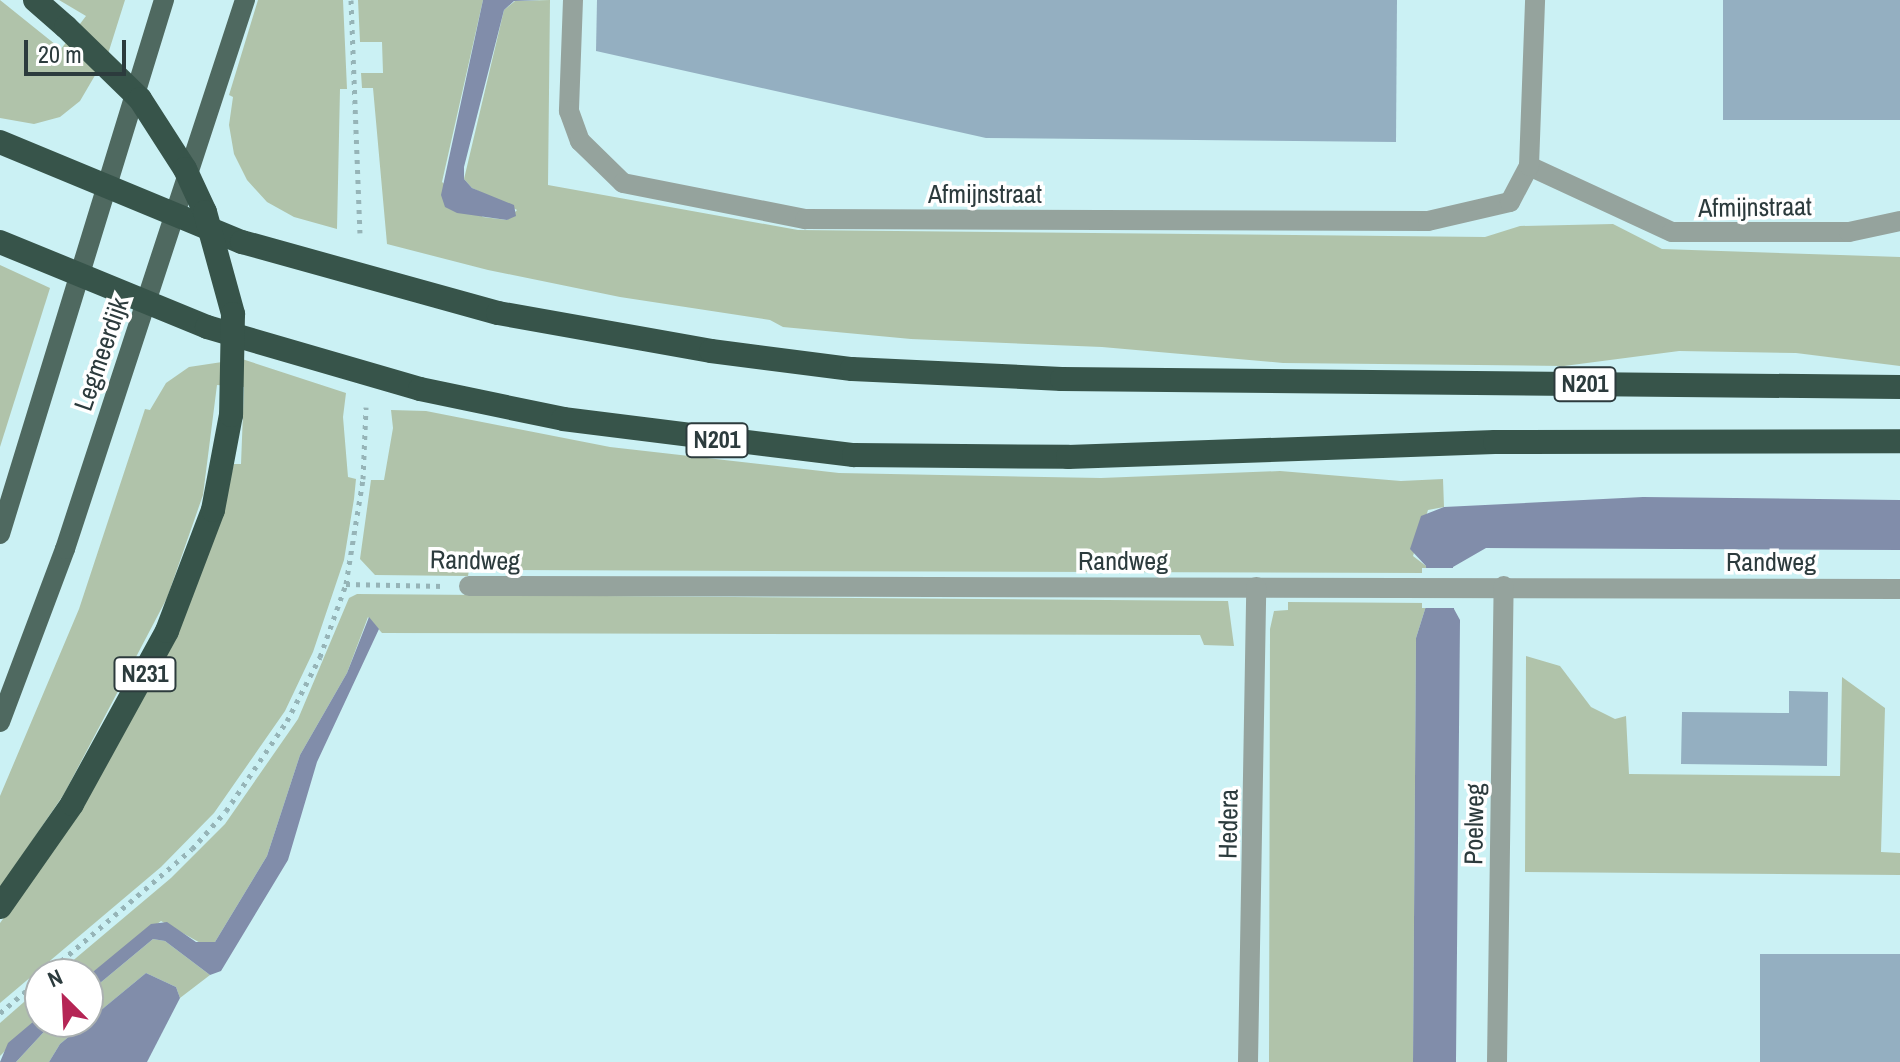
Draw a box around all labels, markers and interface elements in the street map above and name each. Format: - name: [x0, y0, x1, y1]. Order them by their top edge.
- scale bar: [28, 24, 130, 74]
- text: 20 m: [38, 38, 82, 70]
- street label: Afmijnstraat: [928, 178, 1042, 210]
- street label: Afmijnstraat: [1698, 190, 1812, 224]
- street label: Legmeerdijk: [67, 293, 135, 415]
- road number: N201: [1553, 364, 1617, 404]
- road number: N201: [685, 420, 749, 460]
- street label: Randweg: [430, 544, 520, 576]
- street label: Randweg: [1078, 545, 1168, 577]
- street label: Randweg: [1726, 546, 1816, 578]
- road number: N231: [113, 654, 177, 694]
- street label: Poelweg: [1458, 783, 1490, 865]
- street label: Hedera: [1212, 789, 1244, 859]
- north arrow: [24, 958, 104, 1038]
- text: N: [43, 962, 67, 994]

